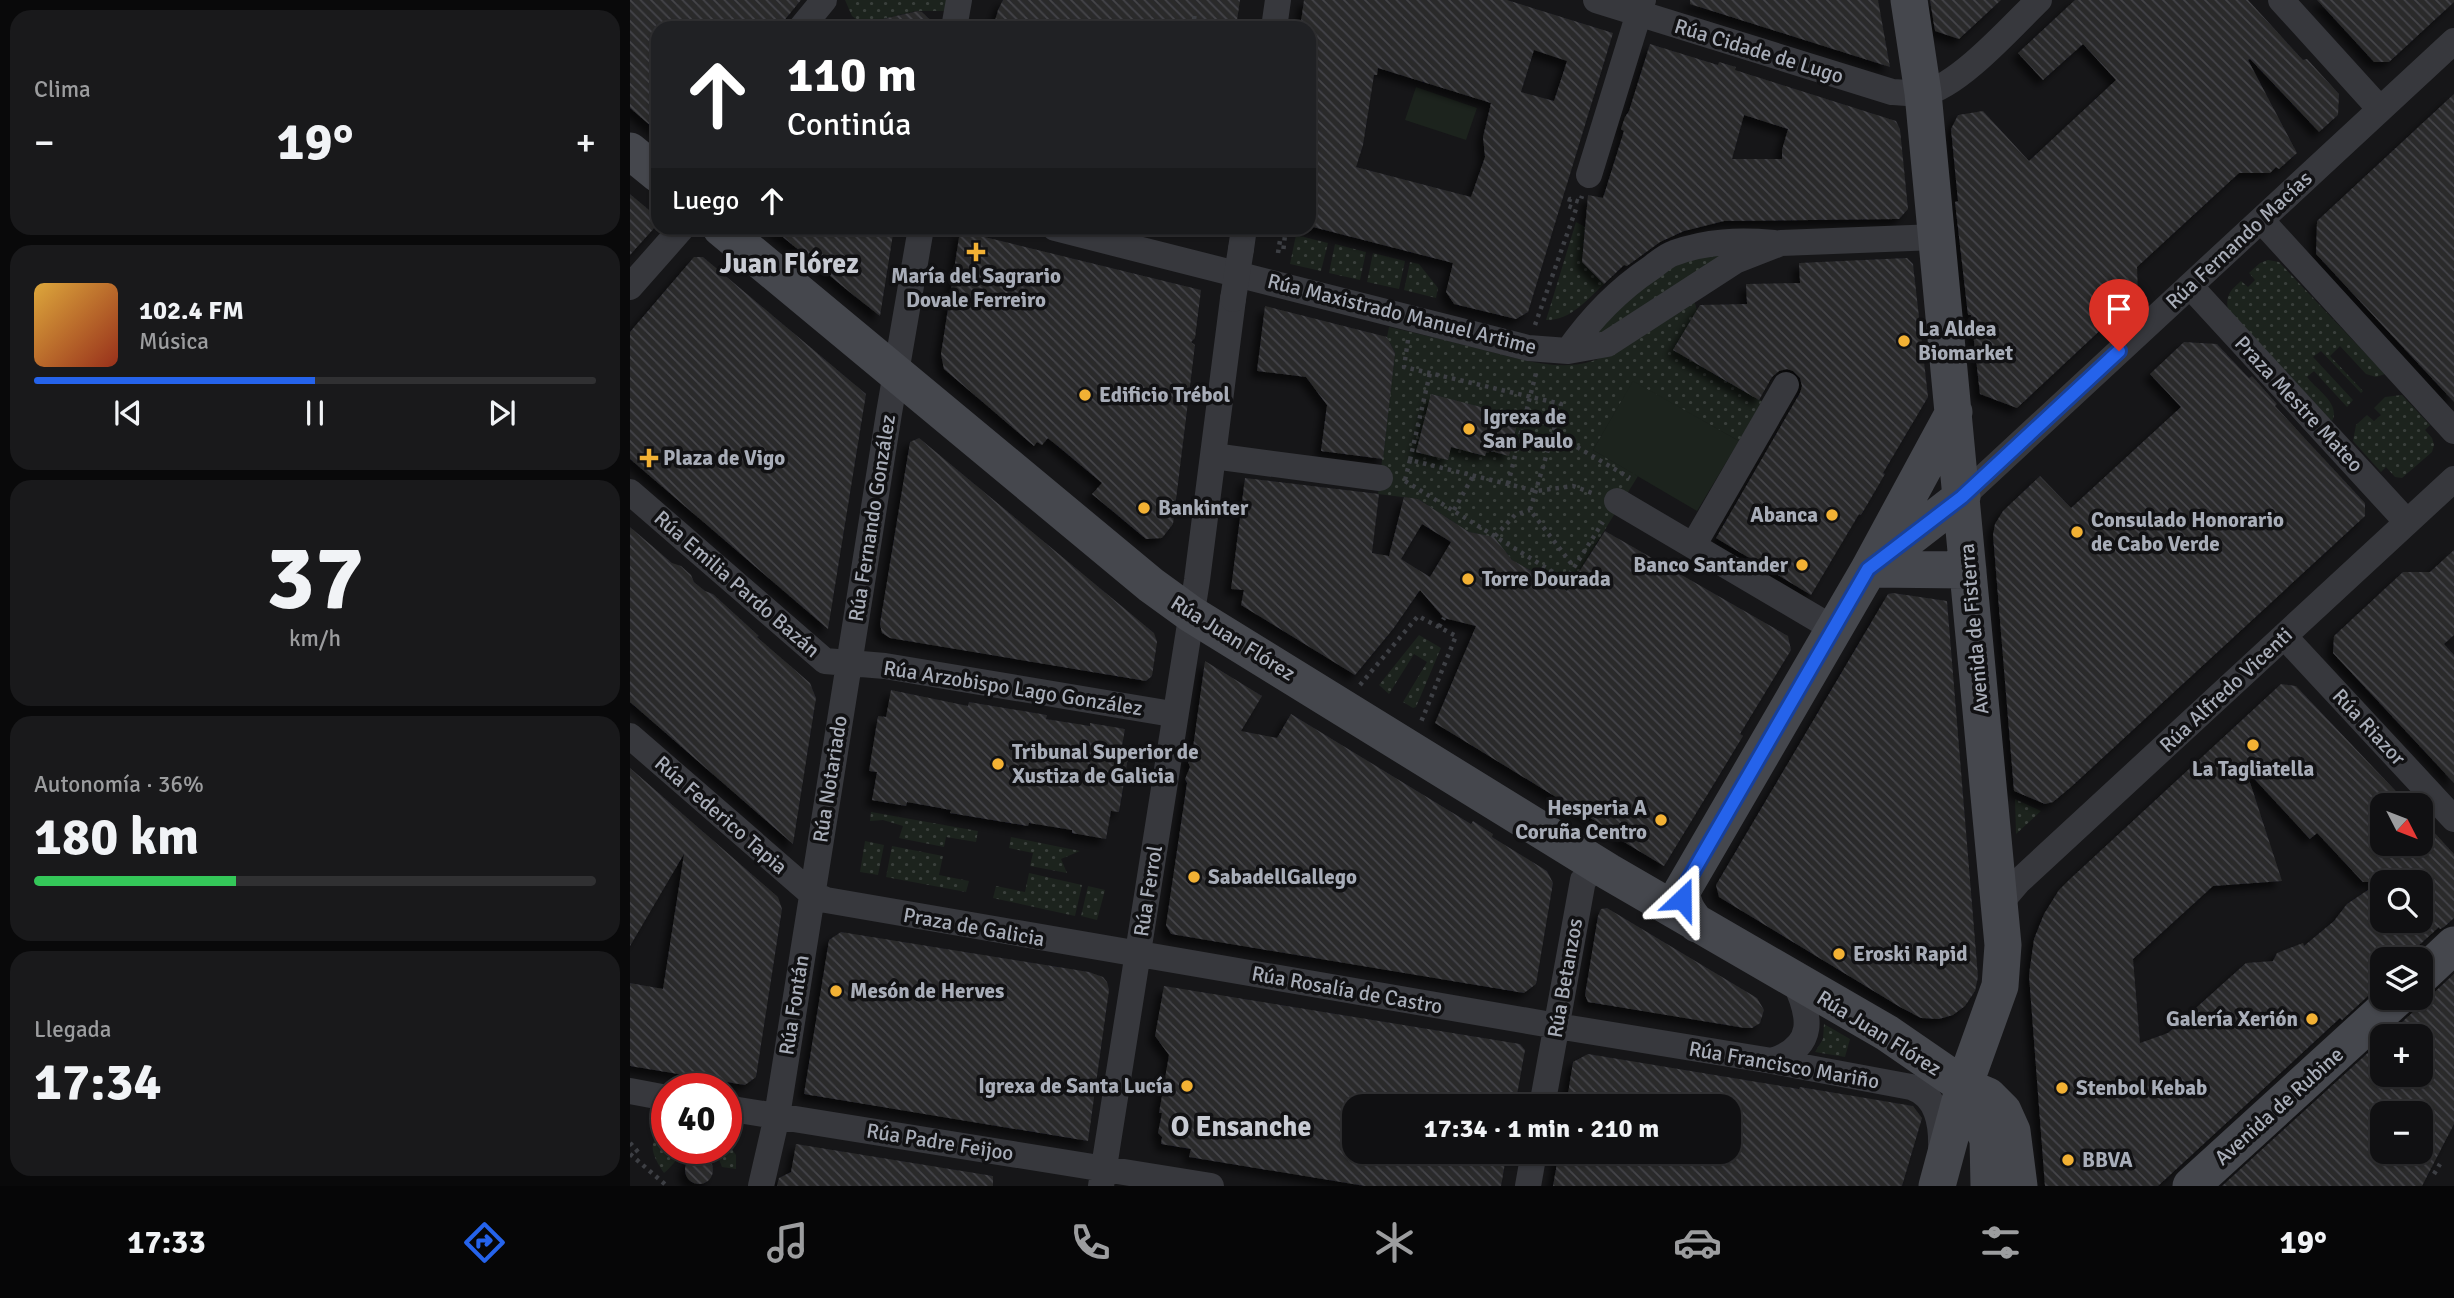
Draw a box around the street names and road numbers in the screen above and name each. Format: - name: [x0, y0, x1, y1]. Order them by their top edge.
- street label: Rúa Cidade de Lugo: [1671, 13, 1847, 89]
- street label: Rúa Fernando Macías: [2160, 165, 2318, 315]
- street label: Rúa Maxistrado Manuel Artime: [1265, 268, 1539, 360]
- street label: Praza Mestre Mateo: [2229, 330, 2369, 478]
- street label: Rúa Fernando González: [843, 413, 901, 623]
- street label: Rúa Emilia Pardo Bazán: [649, 505, 825, 663]
- street label: Avenida de Fisterra: [1954, 542, 1994, 716]
- street label: Rúa Juan Flórez: [1166, 589, 1300, 687]
- street label: Rúa Alfredo Vicenti: [2154, 622, 2298, 758]
- street label: Rúa Arzobispo Lago González: [882, 655, 1144, 721]
- street label: Rúa Riazor: [2327, 683, 2411, 771]
- street label: Rúa Notariado: [807, 714, 853, 844]
- street label: Rúa Federico Tapia: [649, 750, 793, 880]
- street label: Rúa Ferrol: [1128, 844, 1168, 938]
- street label: Praza de Galicia: [901, 902, 1047, 952]
- street label: Rúa Betanzos: [1542, 916, 1588, 1040]
- street label: Rúa Fontán: [773, 953, 815, 1057]
- street label: Rúa Rosalía de Castro: [1250, 960, 1444, 1020]
- street label: Rúa Juan Flórez: [1812, 984, 1946, 1082]
- street label: Rúa Francisco Mariño: [1687, 1035, 1881, 1095]
- street label: Avenida de Rubine: [2209, 1041, 2349, 1171]
- street label: Rúa Padre Feijoo: [865, 1118, 1015, 1166]

